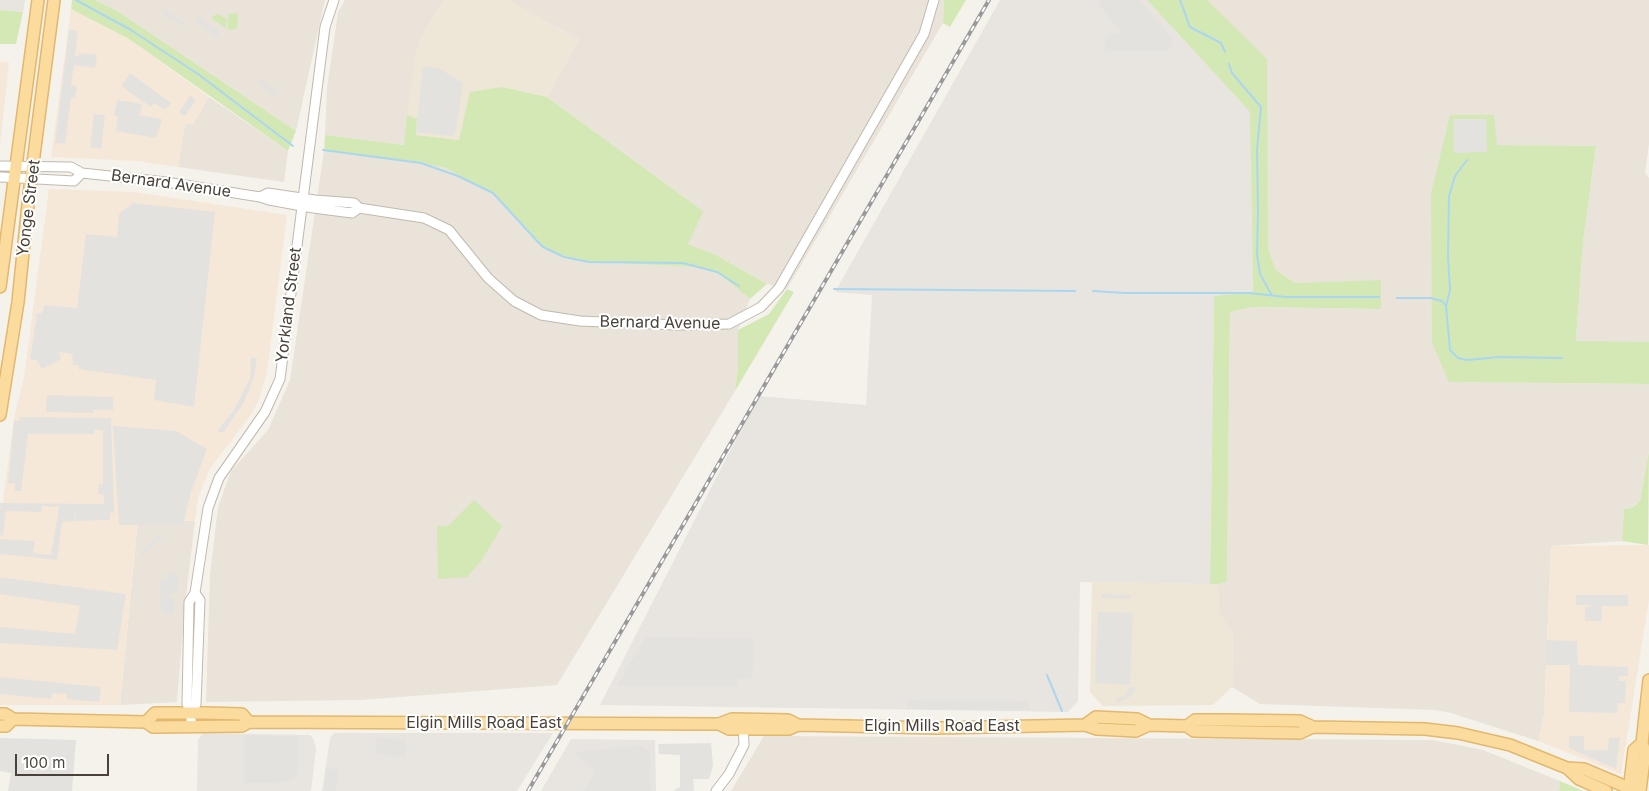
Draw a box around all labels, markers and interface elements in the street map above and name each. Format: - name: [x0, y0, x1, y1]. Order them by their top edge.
- street label: Yonge Street: [14, 158, 44, 258]
- street label: Bernard Avenue: [110, 166, 232, 202]
- street label: Yorkland Street: [272, 246, 306, 364]
- street label: Bernard Avenue: [599, 312, 721, 334]
- street label: Elgin Mills Road East: [406, 713, 562, 733]
- street label: Elgin Mills Road East: [864, 716, 1020, 736]
- scale bar: [18, 744, 111, 776]
- text: 100 m: [23, 753, 65, 772]

